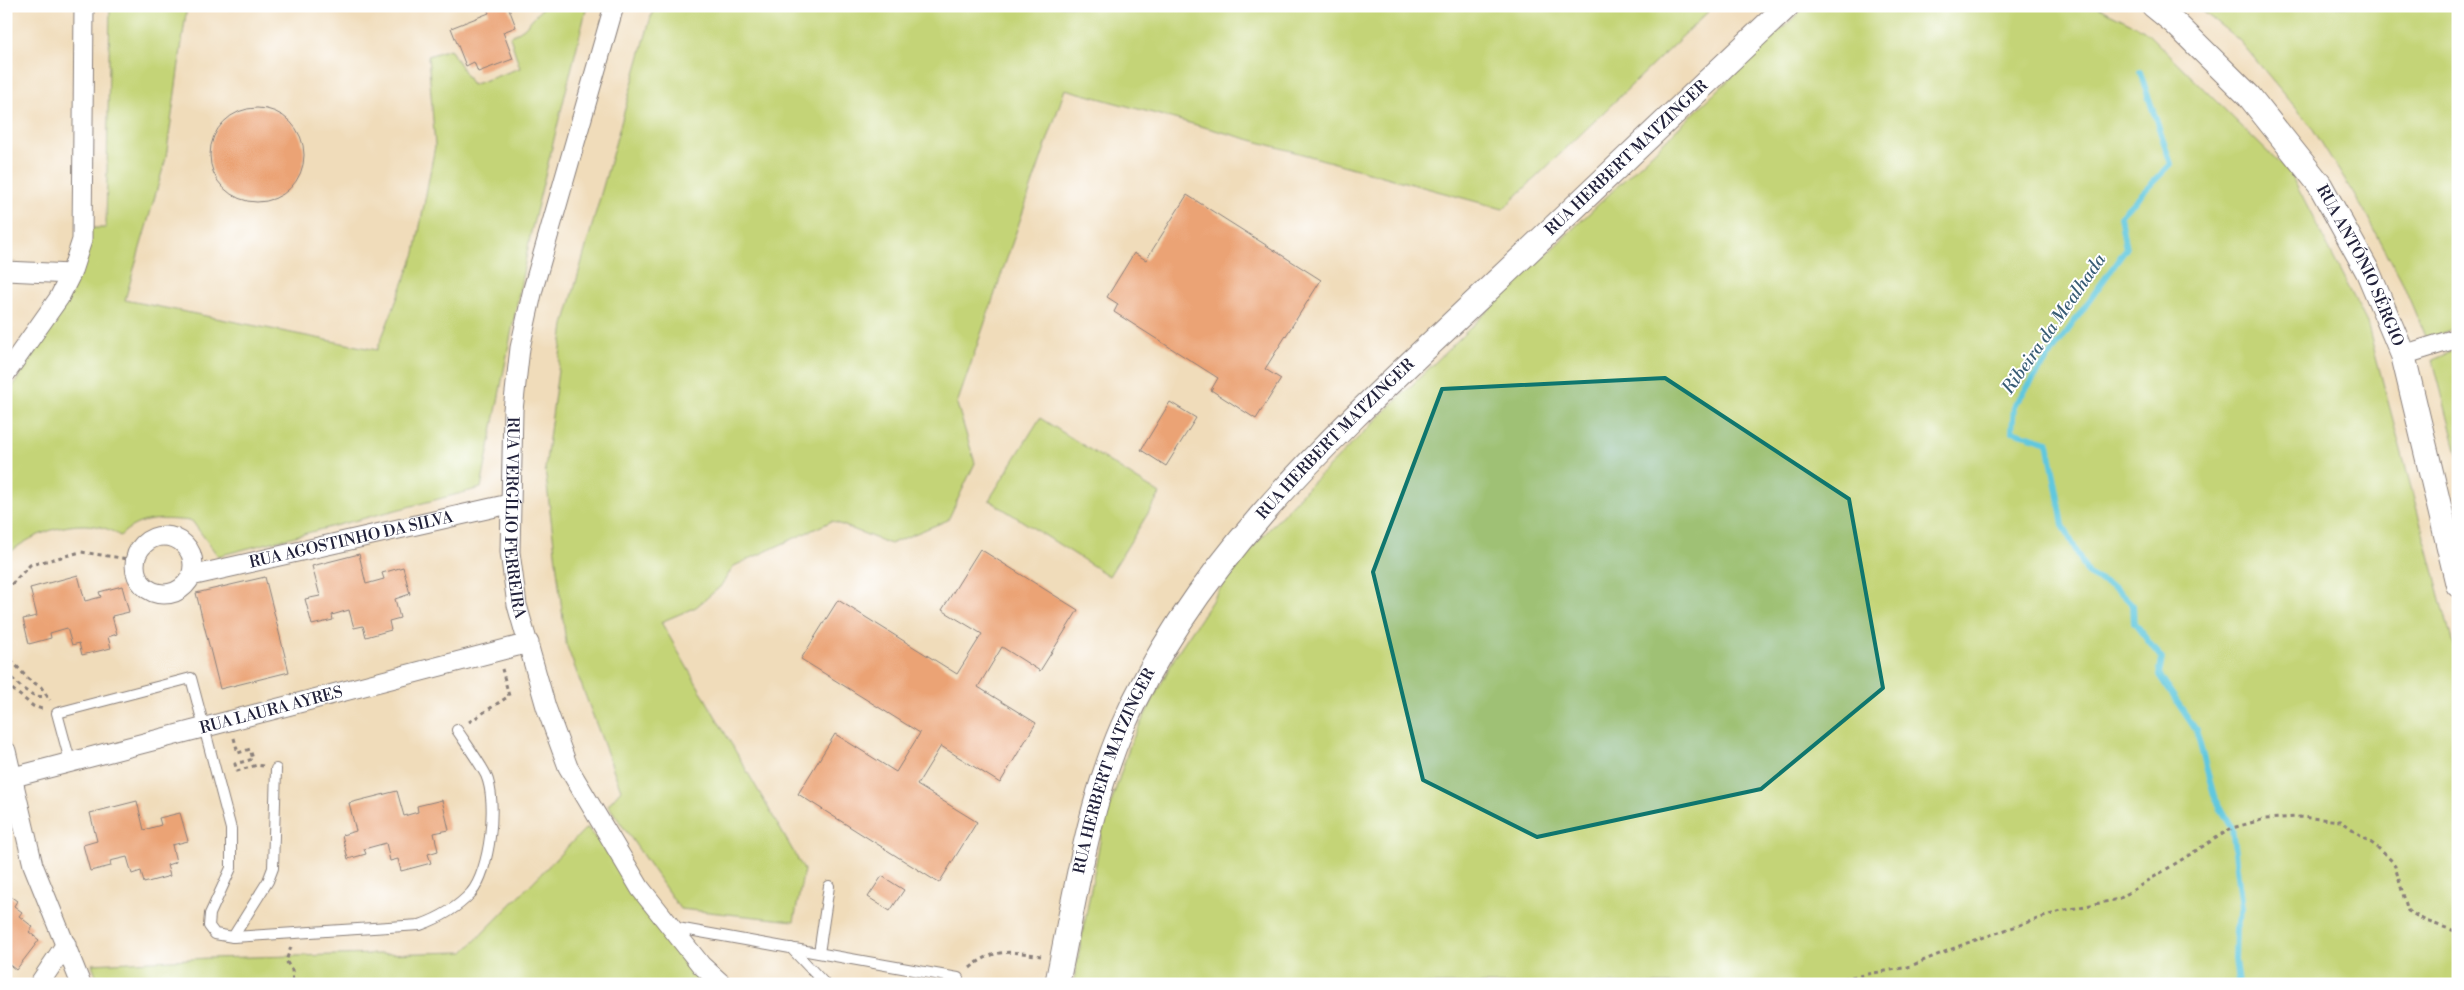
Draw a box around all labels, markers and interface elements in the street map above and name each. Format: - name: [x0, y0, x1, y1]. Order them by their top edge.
- street label: RUA HERBERT MATZINGER: [1541, 75, 1713, 240]
- street label: RUA ANTÓNIO SÉRGIO: [2312, 181, 2408, 349]
- water label: Ribeira da Mealhada: [1996, 249, 2112, 399]
- street label: RUA HERBERT MATZINGER: [1252, 354, 1419, 524]
- street label: RUA VERGÍLIO FERREIRA: [499, 416, 531, 622]
- street label: RUA AGOSTINHO DA SILVA: [247, 507, 456, 573]
- street label: RUA HERBERT MATZINGER: [1069, 664, 1160, 876]
- street label: RUA LAURA AYRES: [198, 682, 345, 738]

